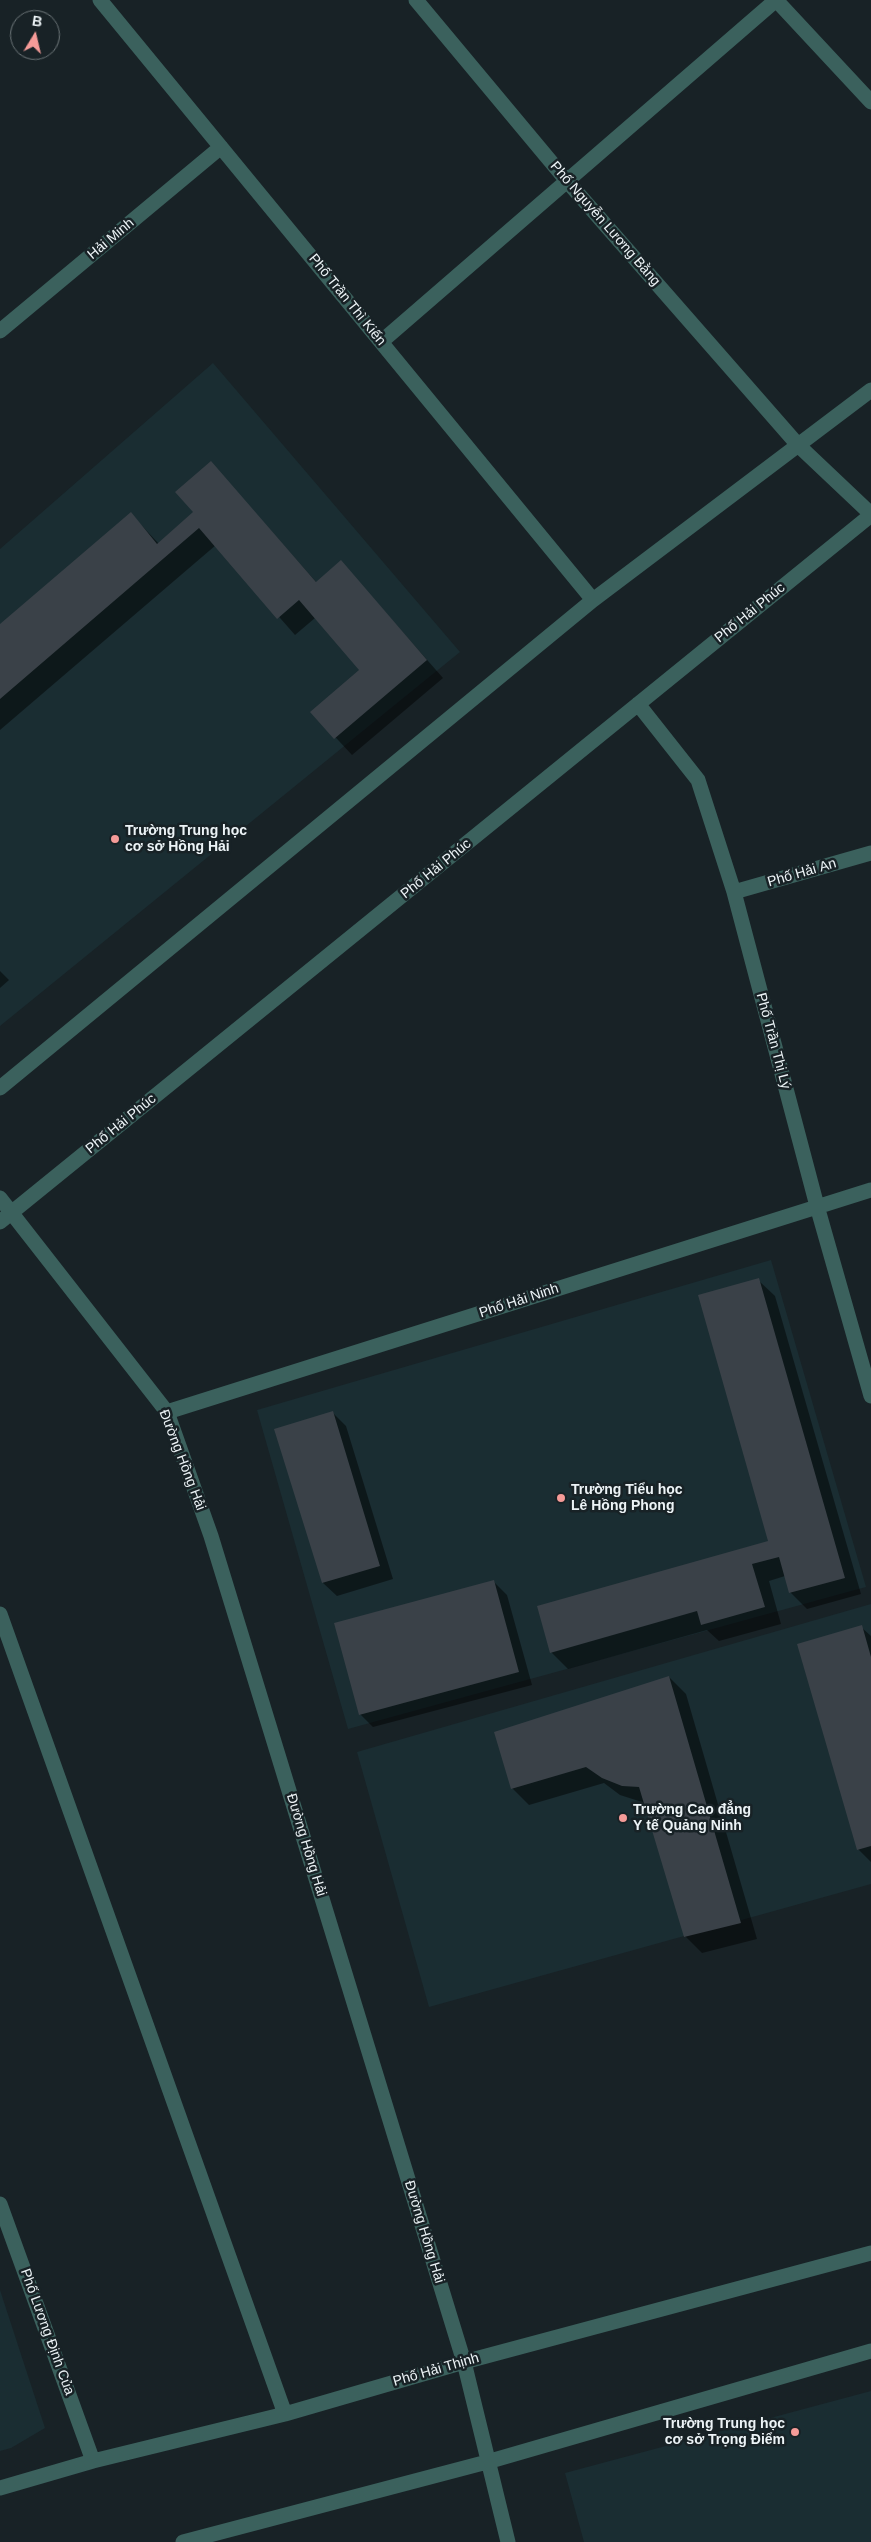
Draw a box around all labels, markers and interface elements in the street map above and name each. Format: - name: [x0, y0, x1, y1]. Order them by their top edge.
- north arrow: [10, 10, 60, 60]
- text: B: [31, 12, 43, 30]
- street label: Phố Nguyễn Lương Bằng: [546, 158, 664, 290]
- street label: Hải Minh: [84, 215, 138, 263]
- street label: Phố Trần Thì Kiến: [305, 251, 389, 349]
- street label: Phố Hải Phúc: [711, 580, 789, 646]
- place label: Trường Trung học cơ sở Hồng Hải: [125, 823, 247, 856]
- marker: Trường Trung học cơ sở Hồng Hải: [109, 833, 121, 845]
- street label: Phố Hải Phúc: [397, 836, 475, 902]
- street label: Phố Hải An: [766, 855, 838, 891]
- street label: Phố Trần Thị Lý: [752, 991, 794, 1091]
- street label: Phố Hải Phúc: [82, 1091, 160, 1157]
- street label: Phố Hải Ninh: [477, 1280, 561, 1322]
- street label: Đường Hồng Hải: [155, 1407, 209, 1513]
- place label: Trường Tiểu học Lê Hồng Phong: [571, 1482, 683, 1514]
- marker: Trường Tiểu học Lê Hồng Phong: [555, 1492, 567, 1504]
- street label: Đường Hồng Hải: [282, 1792, 330, 1898]
- place label: Trường Cao đẳng Y tế Quảng Ninh: [633, 1802, 751, 1834]
- marker: Trường Cao đẳng Y tế Quảng Ninh: [617, 1812, 629, 1824]
- street label: Đường Hồng Hải: [400, 2179, 448, 2285]
- street label: Phố Lương Định Của: [16, 2267, 78, 2397]
- street label: Phố Hải Thịnh: [391, 2350, 481, 2390]
- place label: Trường Trung học cơ sở Trọng Điểm: [663, 2416, 785, 2448]
- marker: Trường Trung học cơ sở Trọng Điểm: [789, 2426, 801, 2438]

